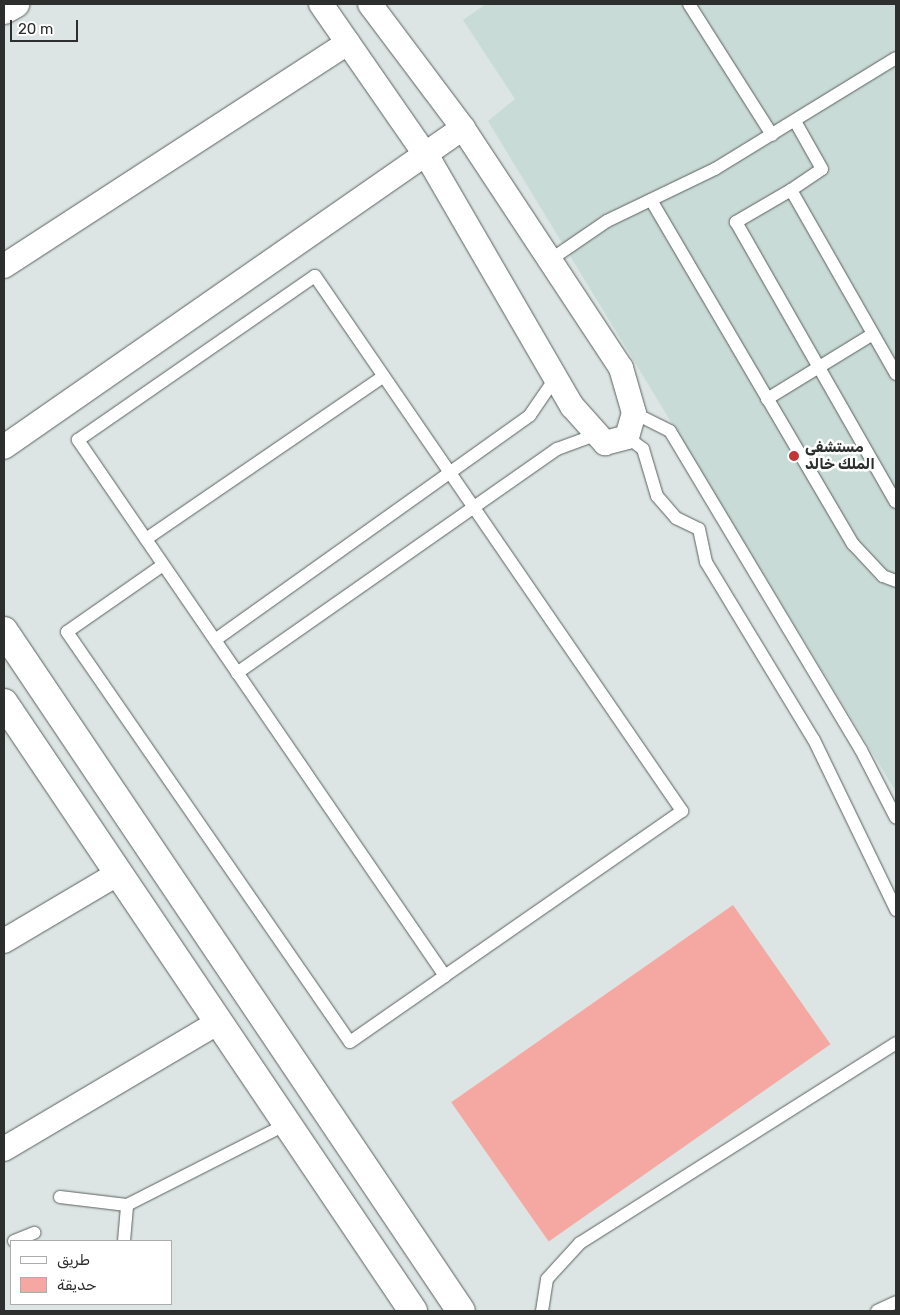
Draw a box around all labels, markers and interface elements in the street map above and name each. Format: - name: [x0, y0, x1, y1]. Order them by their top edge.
- scale bar: [12, 10, 80, 42]
- text: 20 m: [18, 20, 53, 38]
- place label: مستشفى الملك خالد: [805, 438, 875, 473]
- marker: مستشفى الملك خالد: [787, 449, 801, 463]
- legend: [10, 1240, 172, 1305]
- text: طريق: [57, 1251, 90, 1269]
- text: حديقة: [57, 1276, 97, 1294]

